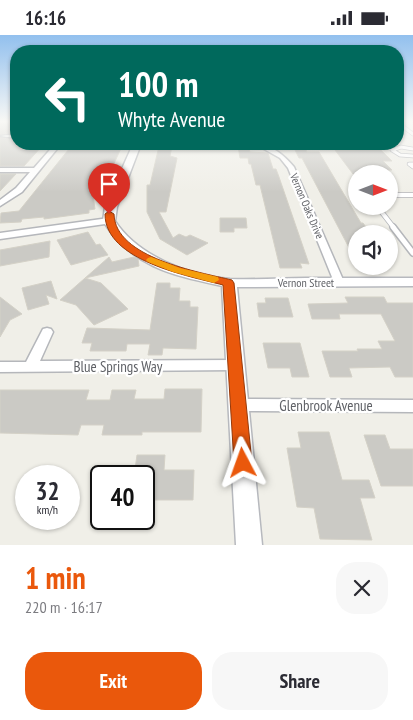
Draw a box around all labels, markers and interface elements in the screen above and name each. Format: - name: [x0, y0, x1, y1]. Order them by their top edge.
- text: 16:16: [25, 6, 66, 30]
- text: 100 m: [118, 61, 199, 107]
- icon: left: [35, 65, 100, 130]
- text: Whyte Avenue: [118, 105, 225, 133]
- pin: [88, 163, 130, 214]
- north arrow: [348, 165, 398, 215]
- map controls: [348, 165, 398, 275]
- icon: arrive: [95, 170, 123, 198]
- street label: Vernon Oaks Drive: [287, 170, 327, 241]
- button: sound: [348, 225, 398, 275]
- street label: Vernon Street: [277, 275, 335, 290]
- street label: Blue Springs Way: [73, 357, 163, 376]
- street label: Glenbrook Avenue: [279, 396, 373, 415]
- position arrow: [216, 436, 268, 488]
- speed limit sign: 40: [90, 465, 155, 530]
- text: 32: [36, 475, 59, 507]
- text: km/h: [37, 502, 58, 517]
- text: 1 min: [25, 558, 86, 597]
- button: close: [336, 562, 388, 614]
- text: 220 m · 16:17: [25, 597, 103, 617]
- button: Exit: [25, 652, 202, 710]
- button: Share: [212, 652, 388, 710]

